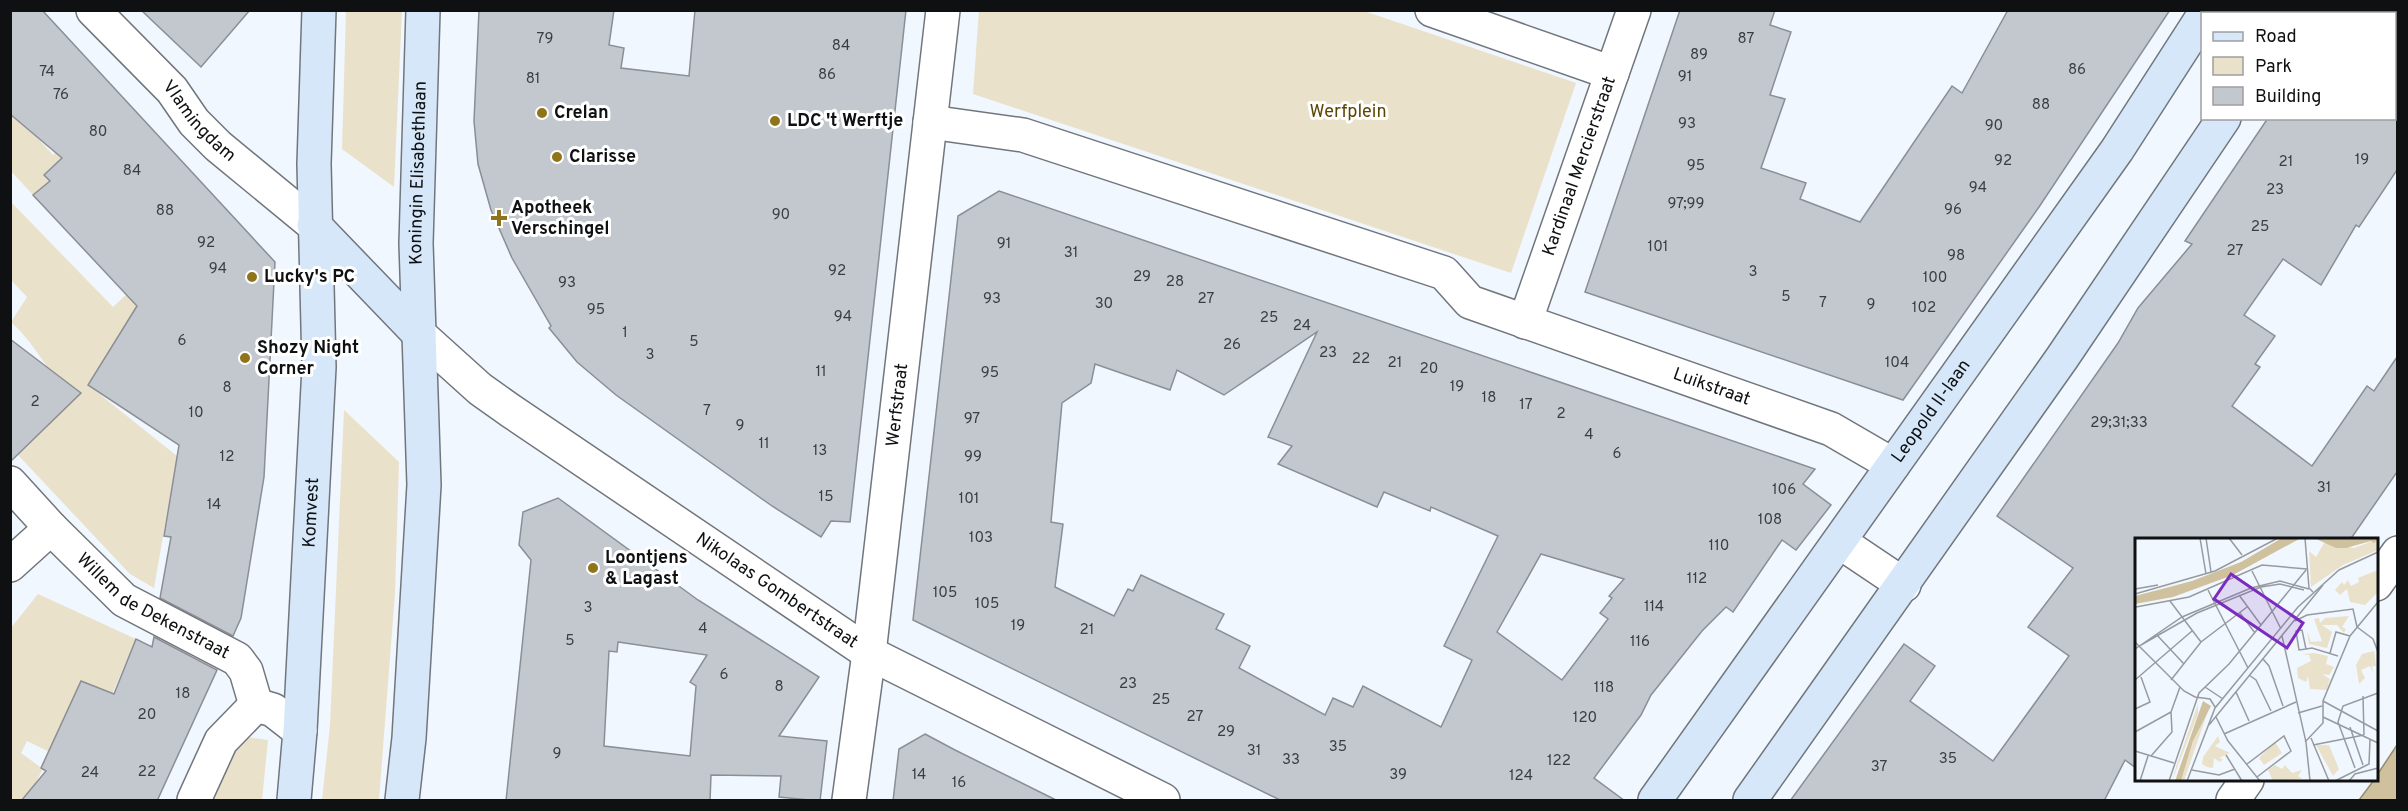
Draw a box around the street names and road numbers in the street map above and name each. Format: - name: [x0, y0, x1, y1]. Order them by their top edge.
- street label: Kardinaal Mercierstraat: [1537, 73, 1621, 259]
- street label: Vlamingdam: [157, 75, 240, 167]
- street label: Koningin Elisabethlaan: [404, 81, 432, 265]
- street label: Leopold II-laan: [1887, 355, 1976, 468]
- street label: Werfstraat: [881, 362, 914, 448]
- street label: Luikstraat: [1670, 363, 1753, 411]
- street label: Komvest: [298, 477, 325, 548]
- street label: Nikolaas Gombertstraat: [691, 528, 862, 654]
- street label: Willem de Dekenstraat: [71, 548, 233, 665]

